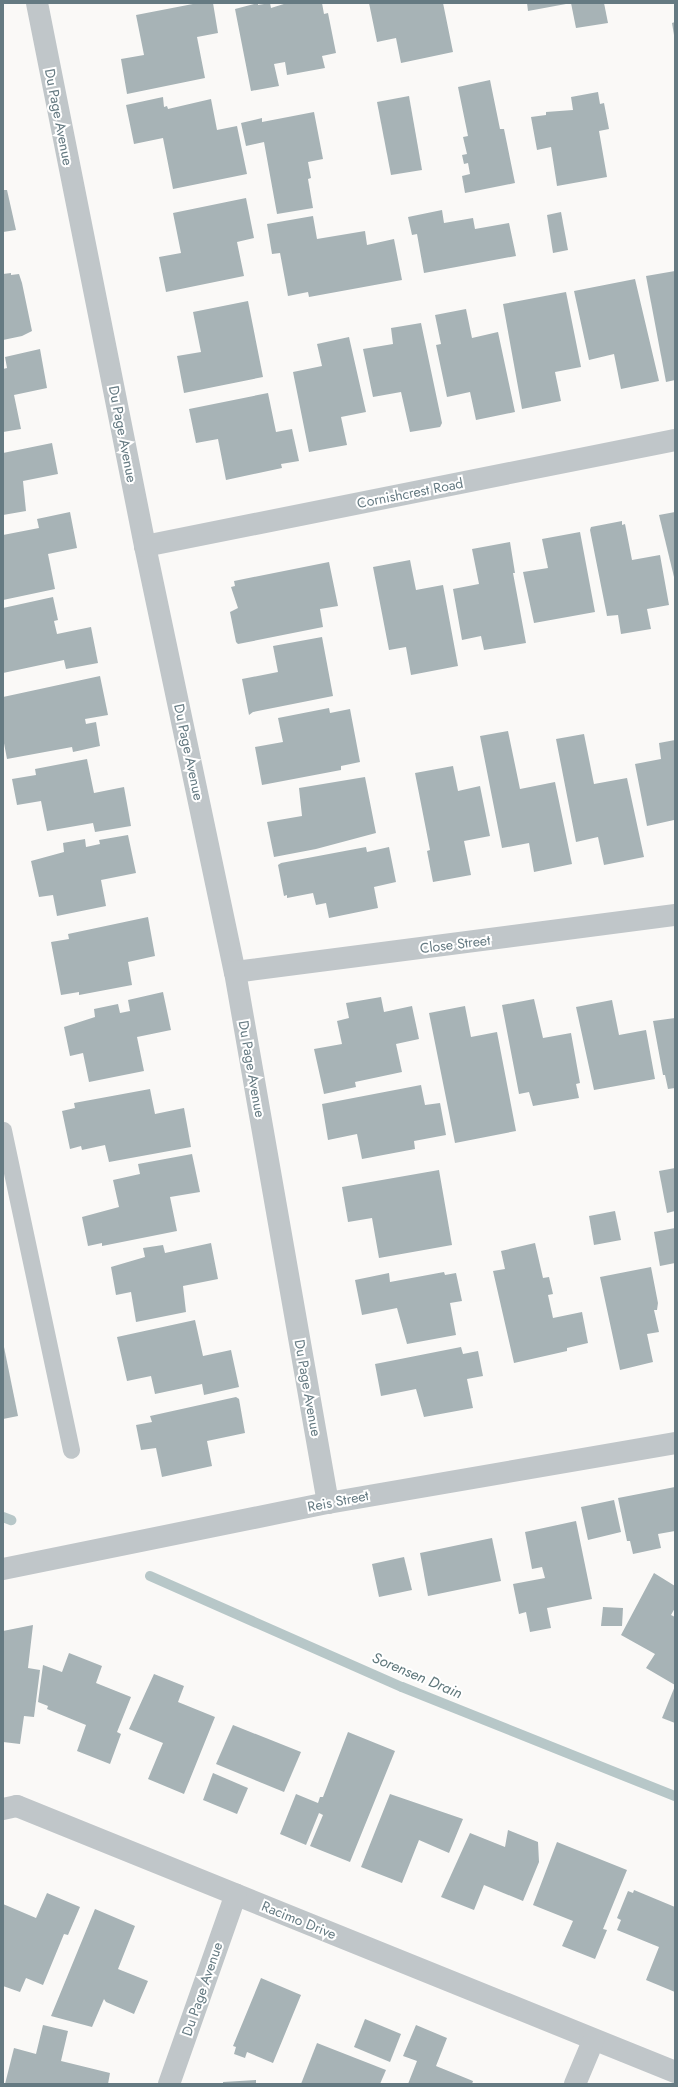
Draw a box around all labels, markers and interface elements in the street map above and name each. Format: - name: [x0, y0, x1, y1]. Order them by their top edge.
- street label: Du Page Avenue: [41, 67, 77, 167]
- street label: Du Page Avenue: [105, 384, 141, 484]
- street label: Cornishcrest Road: [355, 474, 465, 512]
- street label: Du Page Avenue: [171, 702, 207, 802]
- street label: Close Street: [419, 931, 491, 957]
- street label: Du Page Avenue: [235, 1019, 269, 1119]
- street label: Du Page Avenue: [291, 1338, 325, 1438]
- street label: Reis Street: [306, 1487, 370, 1515]
- water label: Sorensen Drain: [369, 1649, 465, 1703]
- street label: Racimo Drive: [259, 1897, 339, 1943]
- street label: Du Page Avenue: [178, 1940, 226, 2038]

